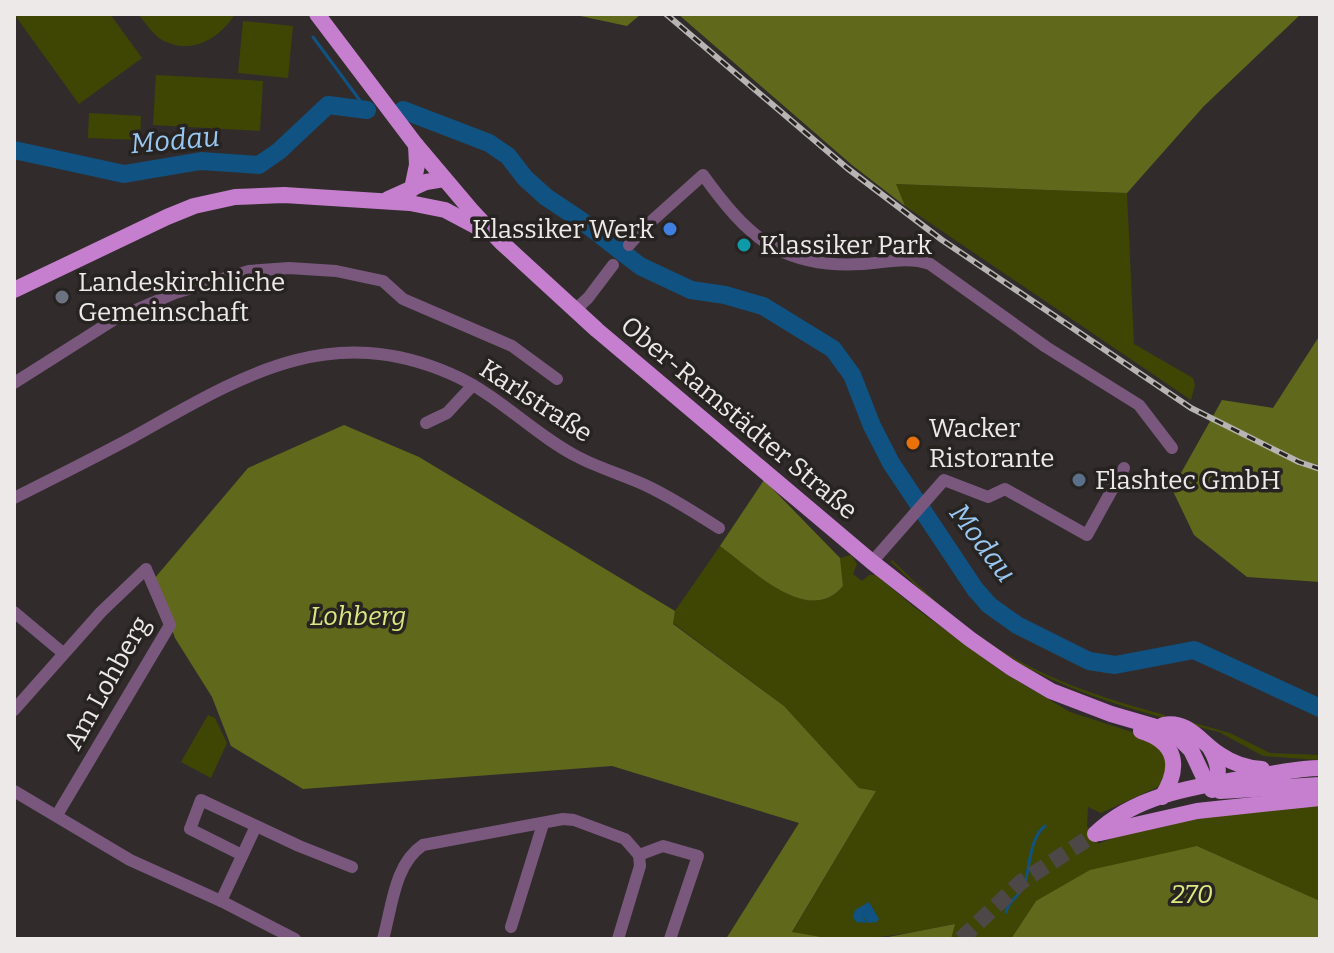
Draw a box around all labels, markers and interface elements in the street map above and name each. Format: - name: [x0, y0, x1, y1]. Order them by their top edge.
- water label: Modau: [129, 120, 221, 160]
- place label: Klassiker Werk: [472, 214, 654, 245]
- marker: Klassiker Werk: [661, 220, 679, 238]
- place label: Klassiker Park: [760, 230, 932, 261]
- marker: Klassiker Park: [735, 236, 753, 254]
- place label: Landeskirchliche Gemeinschaft: [78, 267, 285, 328]
- marker: Landeskirchliche Gemeinschaft: [53, 288, 71, 306]
- street label: Ober-Ramstädter Straße: [614, 310, 864, 526]
- street label: Karlstraße: [474, 353, 598, 449]
- place label: Wacker Ristorante: [929, 413, 1055, 474]
- marker: Wacker Ristorante: [904, 434, 922, 452]
- place label: Flashtec GmbH: [1095, 465, 1281, 496]
- marker: Flashtec GmbH: [1070, 471, 1088, 489]
- water label: Modau: [943, 497, 1023, 589]
- park label: Lohberg: [310, 601, 406, 632]
- street label: Am Lohberg: [58, 611, 156, 755]
- park label: 270: [1171, 879, 1213, 910]

